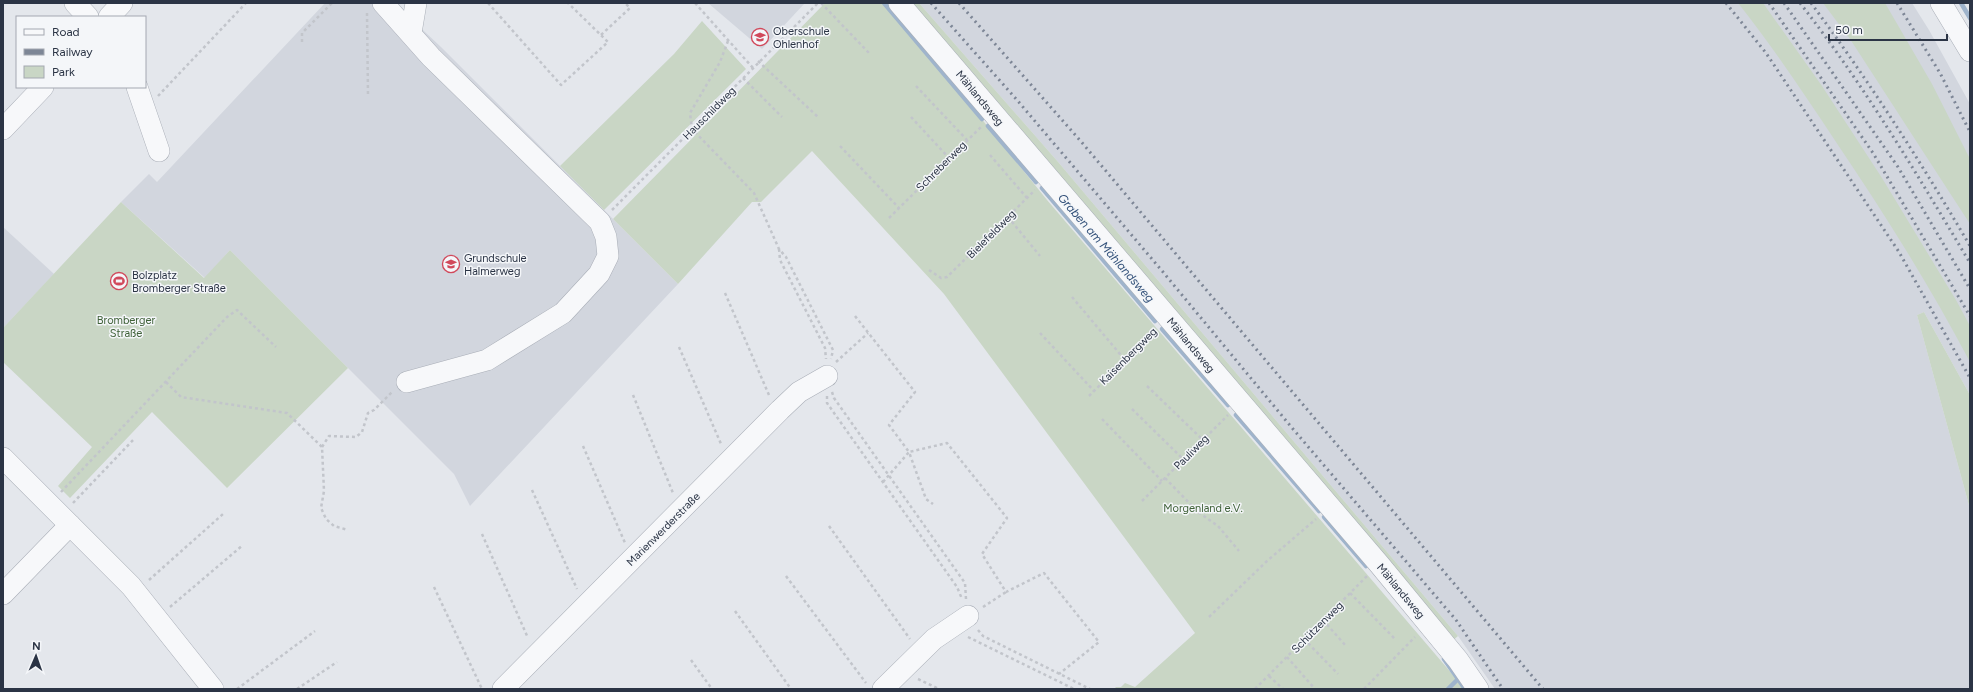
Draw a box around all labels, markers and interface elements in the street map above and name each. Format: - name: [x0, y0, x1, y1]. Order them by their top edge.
- legend: [16, 16, 146, 88]
- scale bar: [1829, 16, 1947, 42]
- text: 50 m: [1835, 23, 1863, 37]
- text: Road: [52, 25, 80, 39]
- place label: Oberschule Ohlenhof: [773, 25, 830, 51]
- school or university icon: Oberschule Ohlenhof: [750, 27, 770, 47]
- text: Railway: [52, 45, 93, 59]
- text: Park: [52, 65, 75, 79]
- street label: Mählandsweg: [953, 68, 1006, 128]
- street label: Hauschildweg: [680, 84, 739, 143]
- street label: Schreberweg: [914, 139, 969, 194]
- water label: Graben am Mählandsweg: [1055, 191, 1157, 305]
- street label: Bielefeldweg: [964, 207, 1018, 261]
- place label: Grundschule Halmerweg: [464, 252, 527, 278]
- school or university icon: Grundschule Halmerweg: [441, 254, 461, 274]
- place label: Bolzplatz Bromberger Straße: [132, 269, 226, 295]
- sports icon: Bolzplatz Bromberger Straße: [109, 271, 129, 291]
- park label: Bromberger Straße: [97, 314, 156, 340]
- street label: Mählandsweg: [1164, 315, 1217, 375]
- street label: Kaisenbergweg: [1097, 325, 1160, 388]
- street label: Pauliweg: [1171, 432, 1211, 472]
- street label: Marienwerderstraße: [624, 490, 703, 569]
- park label: Morgenland e.V.: [1163, 502, 1243, 515]
- street label: Mählandsweg: [1374, 561, 1427, 621]
- street label: Schützenweg: [1289, 599, 1346, 656]
- north arrow: [16, 636, 56, 676]
- text: N: [32, 640, 41, 653]

